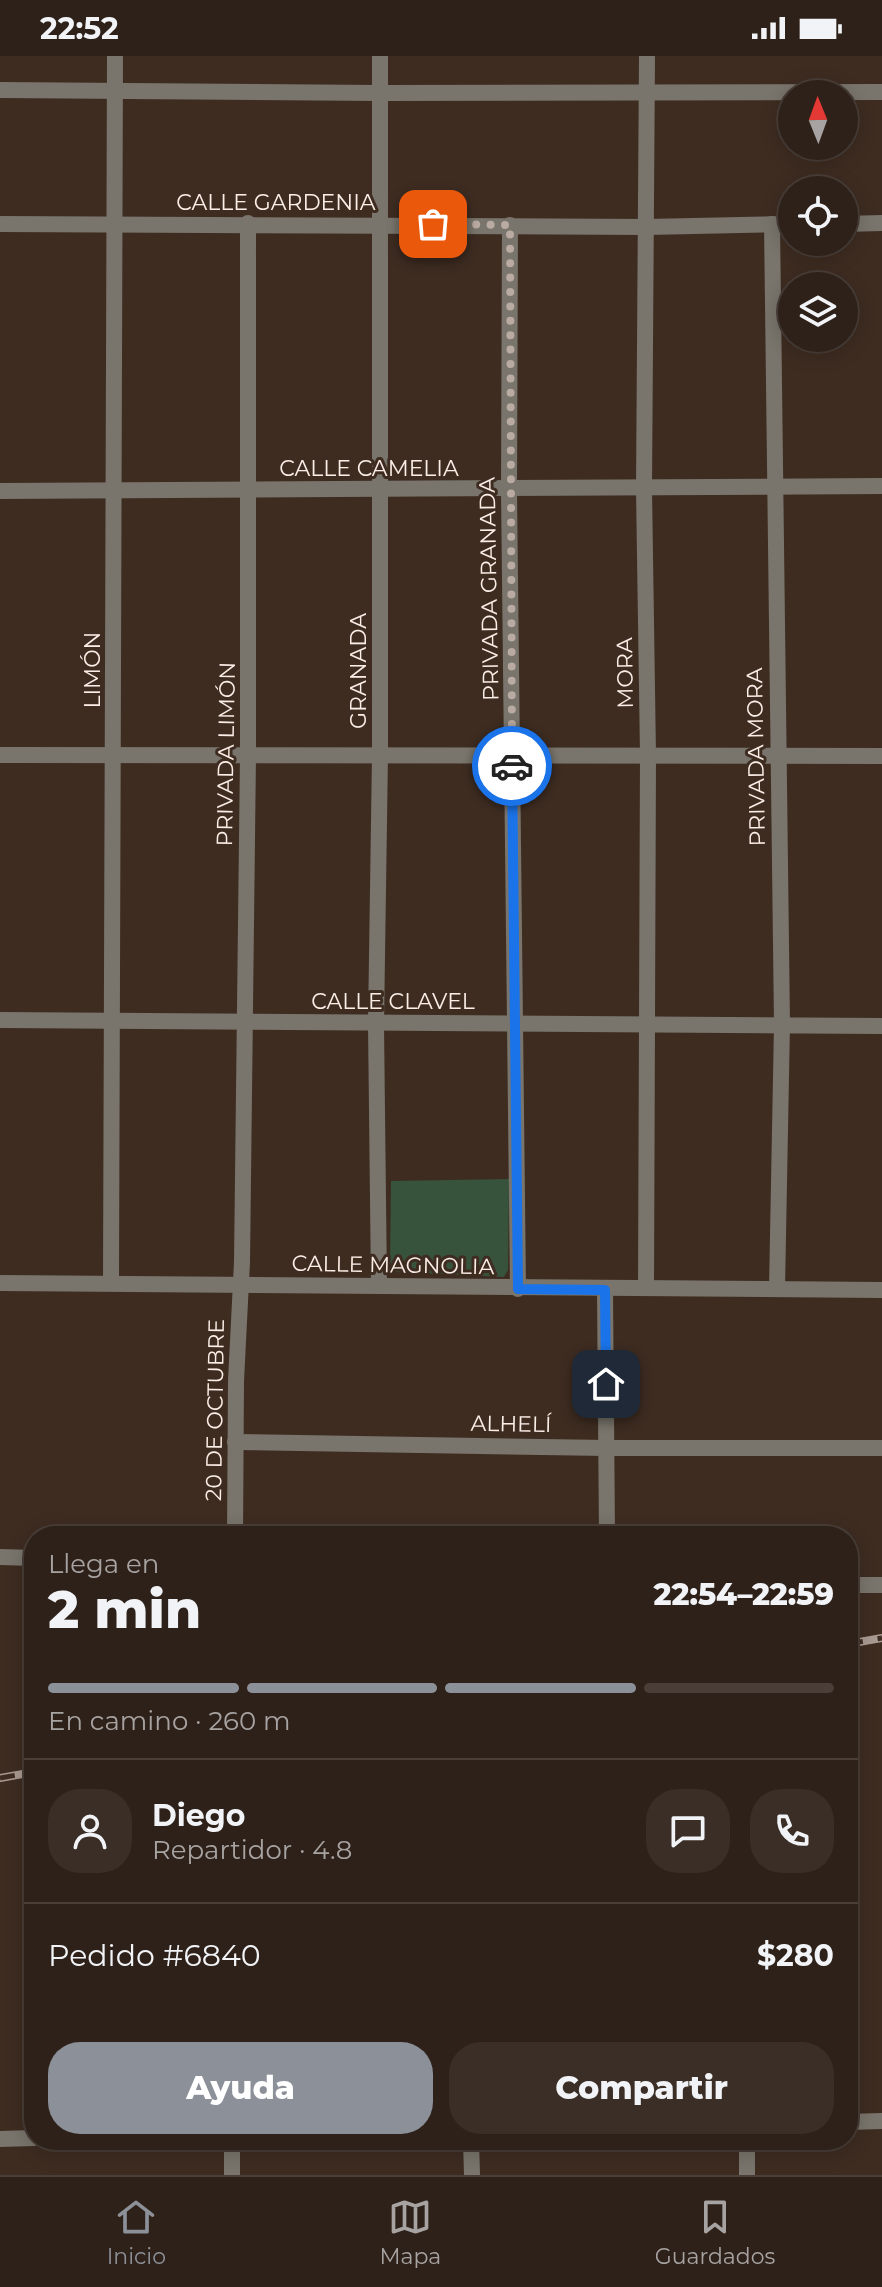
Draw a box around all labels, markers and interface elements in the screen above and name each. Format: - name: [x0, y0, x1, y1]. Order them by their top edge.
- text: 22:52: [40, 10, 119, 47]
- north arrow: [778, 80, 858, 160]
- map controls: [778, 80, 858, 352]
- button: locate: [778, 176, 858, 256]
- street label: CALLE GARDENIA: [176, 189, 376, 216]
- pin: [399, 190, 467, 258]
- icon: bag: [411, 202, 455, 246]
- button: layers: [778, 272, 858, 352]
- street label: CALLE CAMELIA: [279, 455, 459, 482]
- street label: PRIVADA GRANADA: [474, 477, 504, 701]
- street label: GRANADA: [345, 613, 372, 729]
- street label: LIMÓN: [79, 632, 106, 708]
- street label: MORA: [611, 637, 639, 709]
- street label: PRIVADA LIMÓN: [211, 661, 241, 847]
- street label: PRIVADA MORA: [741, 667, 771, 847]
- courier: [472, 726, 552, 806]
- icon: car: [490, 744, 534, 788]
- street label: CALLE CLAVEL: [311, 988, 475, 1015]
- street label: CALLE MAGNOLIA: [291, 1250, 495, 1280]
- street label: 20 DE OCTUBRE: [200, 1319, 230, 1501]
- pin: [572, 1350, 640, 1418]
- icon: home: [584, 1362, 628, 1406]
- street label: ALHELÍ: [470, 1410, 552, 1438]
- text: Llega en: [48, 1548, 159, 1580]
- text: 22:54–22:59: [653, 1576, 834, 1613]
- text: 2 min: [48, 1578, 201, 1641]
- text: En camino · 260 m: [48, 1705, 291, 1737]
- button: person: [48, 1789, 132, 1873]
- button: chat: [646, 1789, 730, 1873]
- button: phone: [750, 1789, 834, 1873]
- text: Diego: [152, 1797, 245, 1834]
- text: Repartidor · 4.8: [152, 1834, 352, 1866]
- text: Pedido #6840: [48, 1937, 261, 1974]
- text: $280: [757, 1937, 834, 1974]
- button: Ayuda: [48, 2042, 433, 2134]
- button: Compartir: [449, 2042, 834, 2134]
- tab: Inicio: [107, 2195, 166, 2270]
- tab: Mapa: [379, 2195, 441, 2270]
- tab: Guardados: [655, 2195, 775, 2270]

